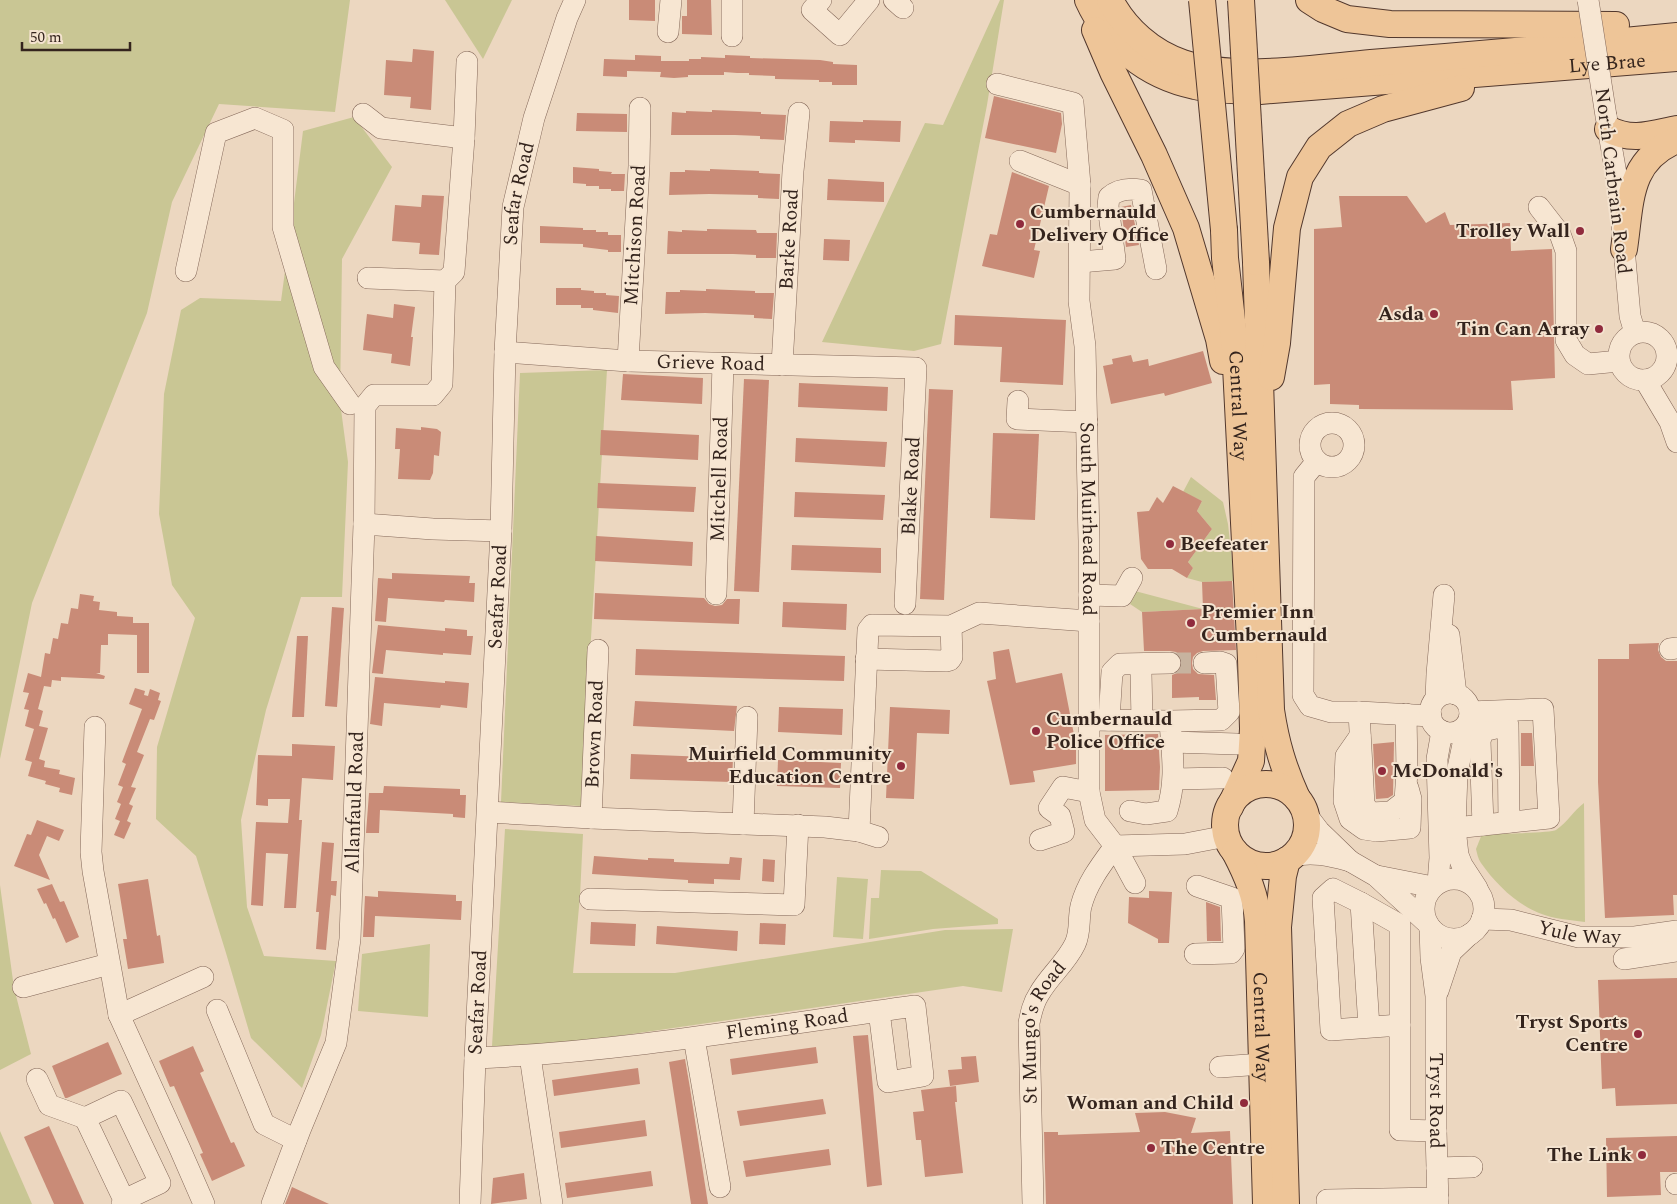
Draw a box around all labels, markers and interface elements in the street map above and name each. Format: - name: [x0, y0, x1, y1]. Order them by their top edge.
- scale bar: [22, 20, 130, 52]
- text: 50 m: [30, 26, 62, 49]
- street label: Lye Brae: [1567, 46, 1647, 82]
- street label: North Carbrain Road: [1587, 86, 1639, 276]
- street label: Seafar Road: [496, 139, 543, 246]
- street label: Mitchison Road: [616, 164, 654, 307]
- street label: Barke Road: [771, 188, 807, 291]
- place label: Cumbernauld Delivery Office: [1030, 197, 1169, 250]
- place label: Trolley Wall: [1456, 216, 1570, 246]
- marker: Cumbernauld Delivery Office: [1014, 218, 1026, 230]
- marker: Trolley Wall: [1574, 225, 1586, 237]
- place label: Asda: [1378, 299, 1425, 329]
- marker: Asda: [1428, 308, 1440, 320]
- place label: Tin Can Array: [1457, 314, 1590, 344]
- marker: Tin Can Array: [1593, 323, 1605, 335]
- street label: Grieve Road: [656, 347, 765, 379]
- street label: Central Way: [1220, 349, 1256, 463]
- street label: Mitchell Road: [703, 416, 736, 542]
- street label: South Muirhead Road: [1072, 422, 1104, 616]
- street label: Blake Road: [893, 436, 929, 536]
- place label: Beefeater: [1180, 529, 1269, 559]
- marker: Beefeater: [1164, 538, 1176, 550]
- street label: Seafar Road: [480, 543, 515, 650]
- place label: Premier Inn Cumbernauld: [1201, 597, 1328, 650]
- marker: Premier Inn Cumbernauld: [1185, 617, 1197, 629]
- street label: Brown Road: [577, 679, 612, 789]
- place label: Cumbernauld Police Office: [1046, 704, 1173, 757]
- marker: Cumbernauld Police Office: [1030, 725, 1042, 737]
- street label: Allanfauld Road: [337, 730, 372, 874]
- place label: Muirfield Community Education Centre: [688, 739, 892, 792]
- place label: McDonald's: [1392, 756, 1503, 786]
- marker: Muirfield Community Education Centre: [895, 760, 907, 772]
- marker: McDonald's: [1376, 765, 1388, 777]
- street label: Yule Way: [1535, 912, 1622, 952]
- street label: Seafar Road: [460, 949, 495, 1055]
- street label: St Mungo's Road: [1014, 954, 1074, 1104]
- street label: Central Way: [1244, 971, 1278, 1084]
- street label: Fleming Road: [724, 1001, 850, 1048]
- place label: Tryst Sports Centre: [1515, 1007, 1628, 1060]
- marker: Tryst Sports Centre: [1632, 1028, 1644, 1040]
- street label: Tryst Road: [1421, 1053, 1451, 1149]
- place label: Woman and Child: [1067, 1088, 1234, 1118]
- marker: Woman and Child: [1238, 1097, 1250, 1109]
- place label: The Centre: [1161, 1133, 1265, 1163]
- place label: The Link: [1547, 1140, 1632, 1170]
- marker: The Centre: [1145, 1142, 1157, 1154]
- marker: The Link: [1636, 1149, 1648, 1161]

